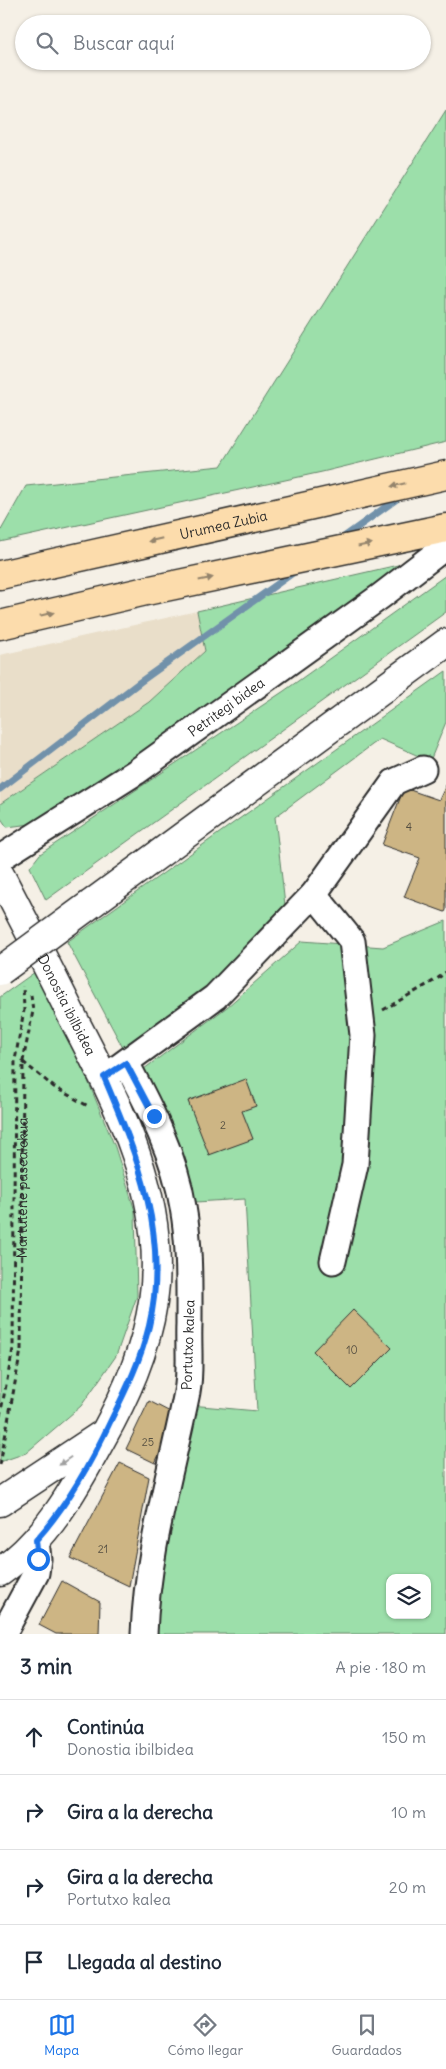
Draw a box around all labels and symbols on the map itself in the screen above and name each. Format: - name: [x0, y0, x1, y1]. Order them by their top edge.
- one-way arrow: [390, 482, 406, 490]
- street label: Urumea Zubia: [178, 506, 269, 543]
- one-way arrow: [147, 536, 162, 544]
- one-way arrow: [357, 541, 373, 549]
- one-way arrow: [198, 574, 214, 582]
- one-way arrow: [40, 610, 55, 618]
- street label: Petritegi bidea: [184, 674, 268, 741]
- house number: 4: [406, 820, 412, 834]
- street label: Donostia ibilbidea: [34, 951, 100, 1058]
- route end: [143, 1105, 166, 1128]
- street label: Martutene pasealekua: [13, 1117, 32, 1258]
- house number: 2: [220, 1118, 226, 1132]
- street label: Portutxo kalea: [177, 1299, 199, 1391]
- house number: 10: [346, 1343, 358, 1357]
- house number: 25: [142, 1435, 154, 1449]
- one-way arrow: [59, 1456, 72, 1466]
- house number: 21: [98, 1542, 108, 1556]
- route start: [27, 1548, 50, 1571]

